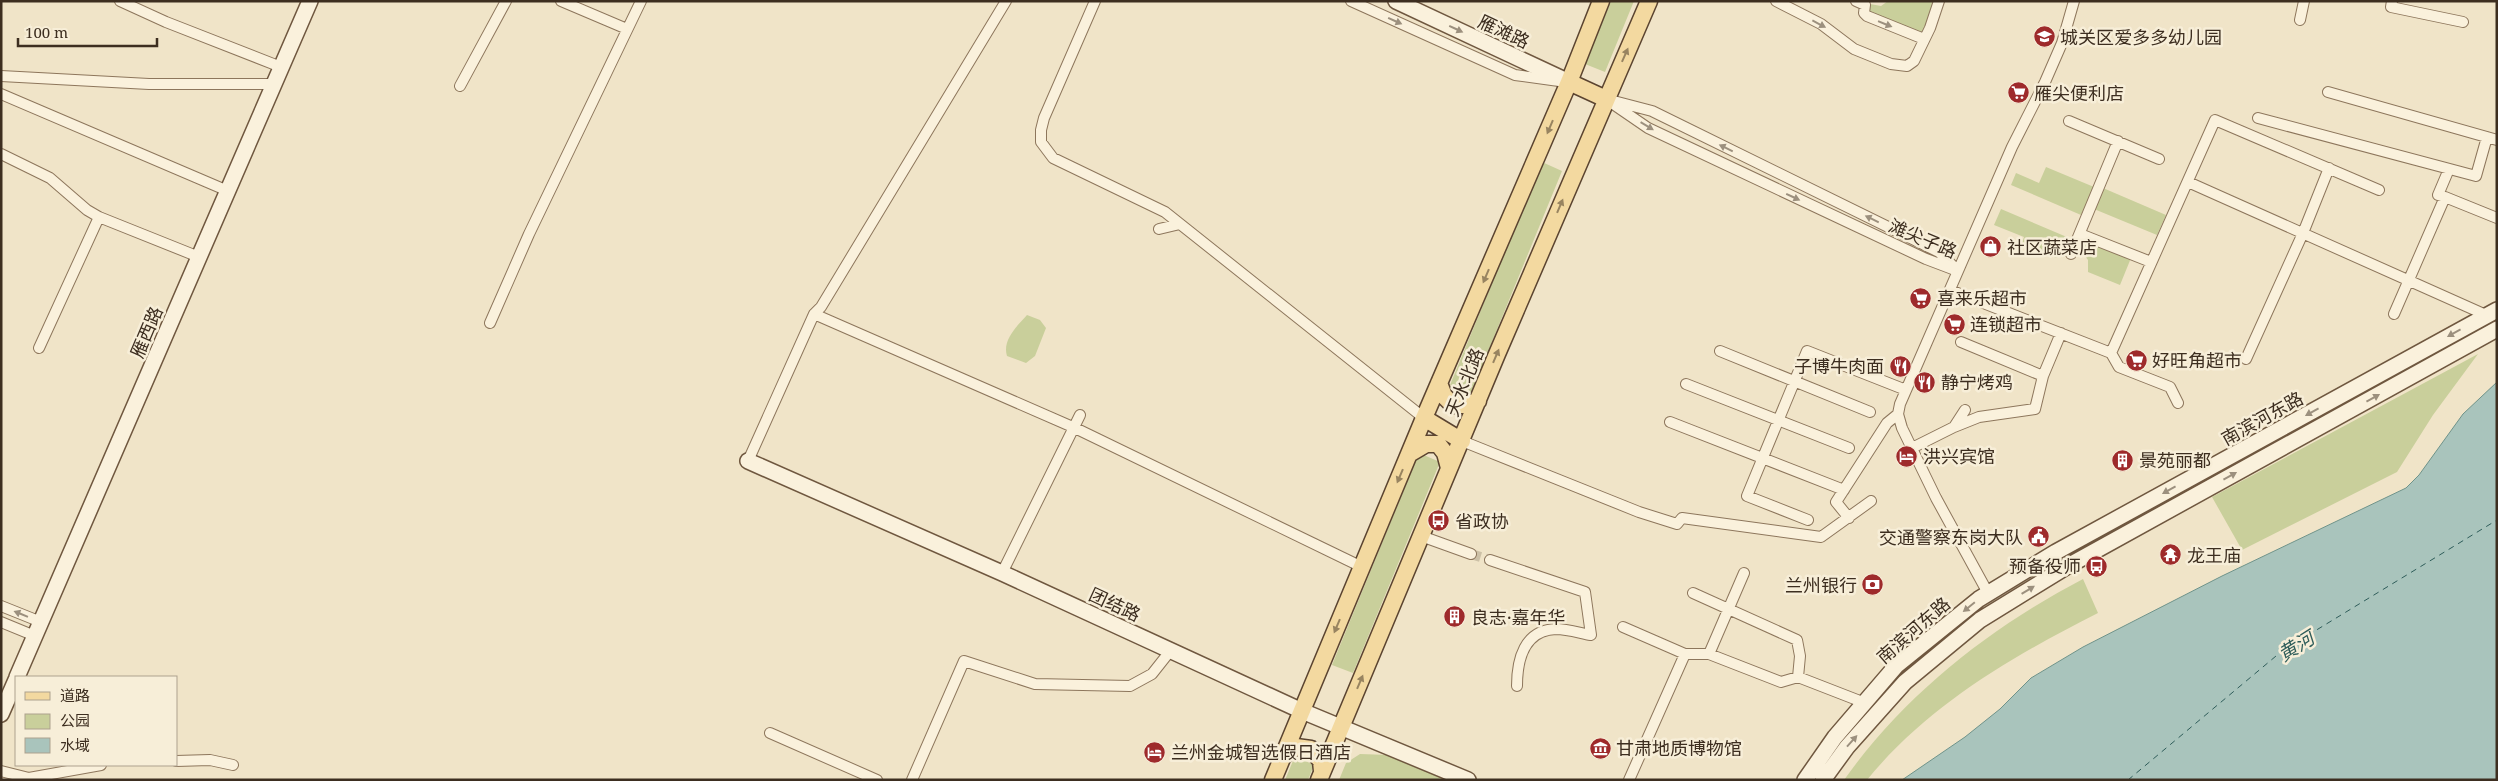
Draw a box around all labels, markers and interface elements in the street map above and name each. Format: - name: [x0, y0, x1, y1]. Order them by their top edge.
- street label: 雁滩路: [1474, 9, 1534, 53]
- scale bar: [18, 15, 156, 47]
- one-way arrow: [1388, 18, 1402, 26]
- one-way arrow: [1811, 20, 1826, 28]
- one-way arrow: [1878, 20, 1892, 28]
- text: 100 m: [25, 22, 68, 42]
- school or university icon: 城关区爱多多幼儿园: [2032, 25, 2056, 49]
- place label: 城关区爱多多幼儿园: [2060, 25, 2222, 49]
- one-way arrow: [1449, 26, 1463, 34]
- one-way arrow: [1622, 48, 1630, 62]
- supermarket icon: 雁尖便利店: [2006, 81, 2030, 105]
- place label: 雁尖便利店: [2034, 81, 2124, 105]
- one-way arrow: [1545, 120, 1553, 134]
- one-way arrow: [1640, 122, 1653, 131]
- one-way arrow: [1719, 144, 1734, 152]
- one-way arrow: [1786, 193, 1800, 201]
- one-way arrow: [1557, 199, 1565, 213]
- street label: 滩尖子路: [1885, 213, 1961, 263]
- one-way arrow: [1865, 215, 1880, 223]
- shop icon: 社区蔬菜店: [1979, 235, 2003, 259]
- place label: 社区蔬菜店: [2007, 235, 2097, 259]
- one-way arrow: [1481, 269, 1489, 283]
- supermarket icon: 喜来乐超市: [1909, 286, 1933, 310]
- place label: 喜来乐超市: [1937, 286, 2027, 310]
- street label: 雁西路: [124, 302, 168, 362]
- supermarket icon: 连锁超市: [1942, 312, 1966, 336]
- place label: 连锁超市: [1970, 312, 2042, 336]
- one-way arrow: [2447, 329, 2461, 337]
- street label: 天水北路: [1439, 344, 1489, 420]
- supermarket icon: 好旺角超市: [2124, 348, 2148, 372]
- place label: 好旺角超市: [2152, 348, 2242, 372]
- one-way arrow: [1493, 349, 1501, 363]
- place label: 子博牛肉面: [1794, 354, 1884, 378]
- restaurant icon: 子博牛肉面: [1888, 354, 1912, 378]
- restaurant icon: 静宁烤鸡: [1913, 370, 1937, 394]
- place label: 静宁烤鸡: [1941, 370, 2013, 394]
- street label: 南滨河东路: [2217, 386, 2307, 450]
- one-way arrow: [2366, 393, 2379, 402]
- one-way arrow: [2305, 407, 2318, 416]
- hotel icon: 洪兴宾馆: [1895, 444, 1919, 468]
- place label: 洪兴宾馆: [1923, 444, 1995, 468]
- building icon: 景苑丽都: [2111, 448, 2135, 472]
- place label: 景苑丽都: [2139, 448, 2211, 472]
- one-way arrow: [1396, 469, 1403, 484]
- one-way arrow: [2223, 472, 2238, 480]
- one-way arrow: [2162, 486, 2177, 494]
- bus stop icon: 省政协: [1427, 509, 1451, 533]
- place label: 省政协: [1455, 509, 1509, 533]
- place label: 交通警察东岗大队: [1879, 525, 2023, 549]
- public building icon: 交通警察东岗大队: [2027, 525, 2051, 549]
- temple icon: 龙王庙: [2159, 543, 2183, 567]
- place label: 龙王庙: [2187, 543, 2241, 567]
- place label: 预备役师: [2009, 554, 2081, 578]
- bus stop icon: 预备役师: [2085, 554, 2109, 578]
- place label: 兰州银行: [1785, 573, 1857, 597]
- bank icon: 兰州银行: [1861, 573, 1885, 597]
- street label: 团结路: [1085, 582, 1145, 626]
- one-way arrow: [2022, 586, 2035, 595]
- street label: 南滨河东路: [1871, 591, 1955, 669]
- one-way arrow: [1962, 601, 1975, 612]
- building icon: 良志·嘉年华: [1443, 605, 1467, 629]
- place label: 良志·嘉年华: [1471, 605, 1566, 629]
- one-way arrow: [13, 610, 28, 618]
- one-way arrow: [1333, 619, 1341, 633]
- water label: 黄河: [2273, 623, 2322, 667]
- one-way arrow: [1356, 675, 1364, 689]
- legend: [15, 676, 178, 766]
- text: 道路: [60, 685, 90, 705]
- text: 公园: [60, 710, 90, 730]
- one-way arrow: [1847, 734, 1858, 747]
- text: 水域: [60, 735, 90, 755]
- museum icon: 甘肃地质博物馆: [1588, 736, 1612, 760]
- place label: 甘肃地质博物馆: [1616, 736, 1742, 760]
- hotel icon: 兰州金城智选假日酒店: [1143, 740, 1167, 764]
- place label: 兰州金城智选假日酒店: [1171, 740, 1351, 764]

